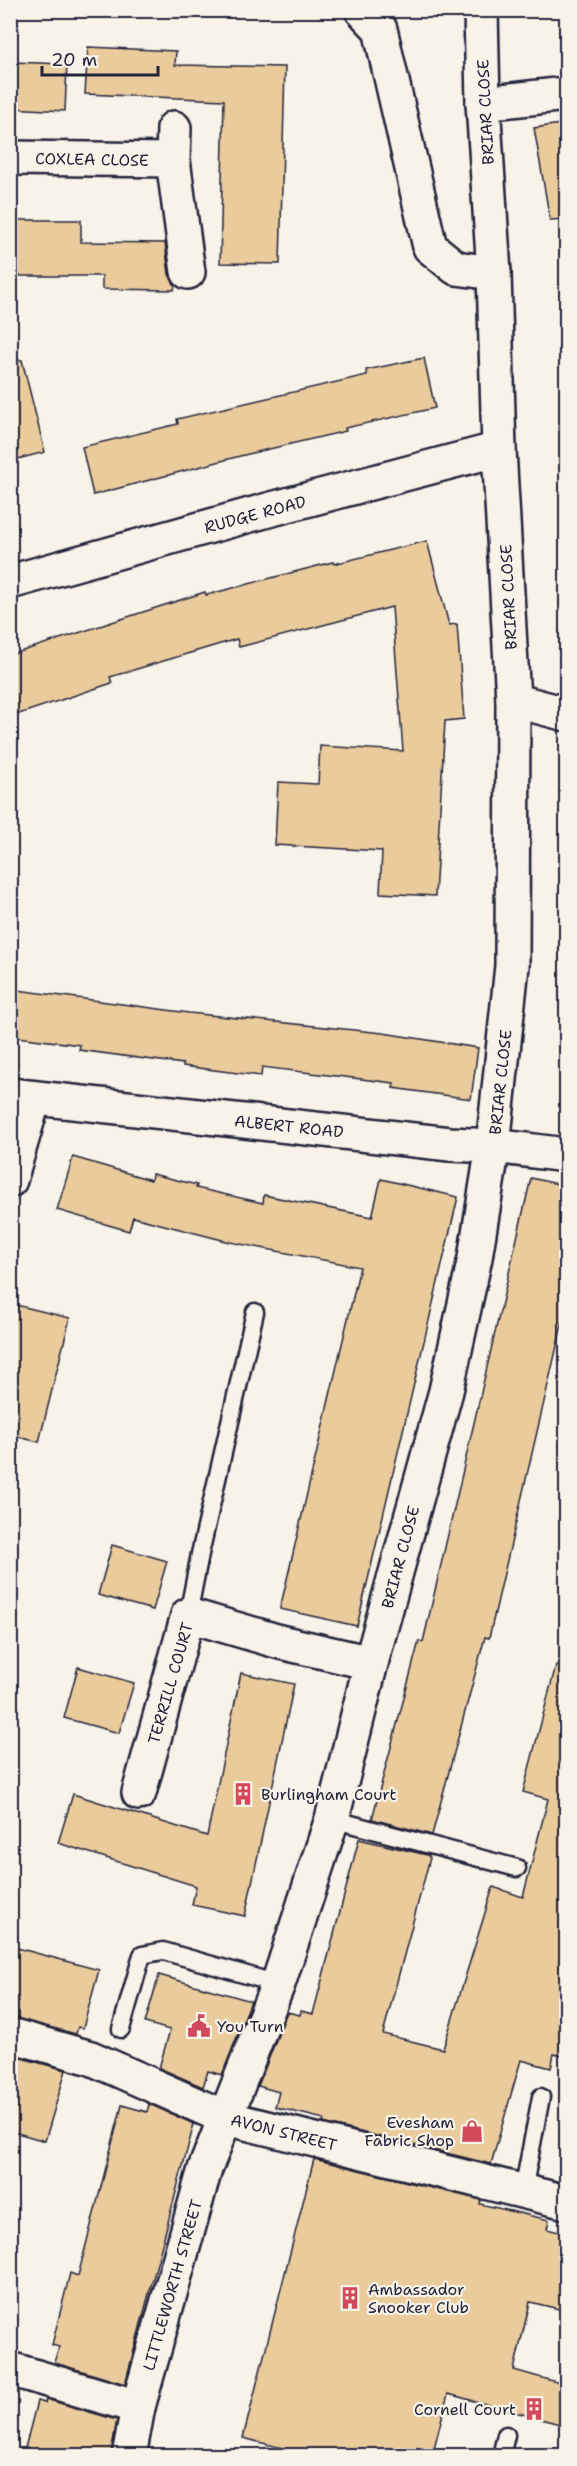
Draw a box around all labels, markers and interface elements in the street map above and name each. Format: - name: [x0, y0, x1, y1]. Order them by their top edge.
- scale bar: [42, 39, 158, 77]
- text: 20 m: [51, 48, 97, 72]
- street label: BRIAR CLOSE: [472, 59, 499, 165]
- street label: COXLEA CLOSE: [35, 148, 149, 171]
- street label: RUDGE ROAD: [202, 491, 308, 538]
- street label: BRIAR CLOSE: [495, 544, 522, 650]
- street label: BRIAR CLOSE: [485, 1028, 516, 1136]
- street label: ALBERT ROAD: [233, 1110, 345, 1143]
- street label: BRIAR CLOSE: [377, 1503, 424, 1611]
- street label: TERRILL COURT: [143, 1620, 198, 1746]
- building icon: Burlingham Court: [230, 1781, 256, 1807]
- place label: Burlingham Court: [261, 1784, 396, 1805]
- public building icon: You Turn: [186, 2013, 212, 2039]
- place label: You Turn: [217, 2016, 284, 2037]
- street label: AVON STREET: [229, 2109, 339, 2156]
- place label: Evesham Fabric Shop: [365, 2112, 454, 2151]
- shop icon: Evesham Fabric Shop: [459, 2118, 485, 2144]
- street label: LITTLEWORTH STREET: [138, 2197, 207, 2373]
- place label: Ambassador Snooker Club: [368, 2279, 469, 2318]
- building icon: Ambassador Snooker Club: [337, 2285, 363, 2311]
- building icon: Cornell Court: [521, 2396, 547, 2422]
- place label: Cornell Court: [414, 2399, 516, 2420]

